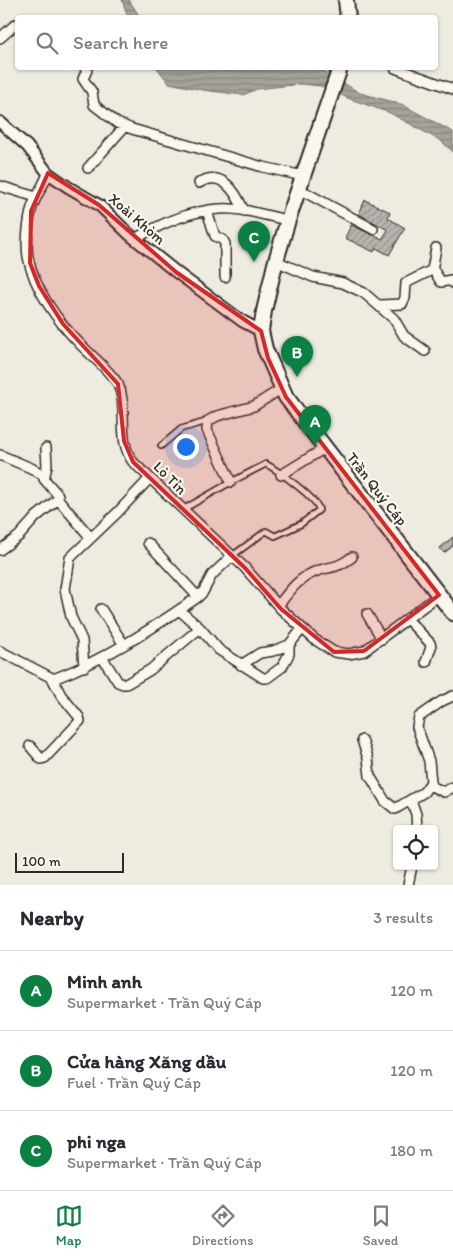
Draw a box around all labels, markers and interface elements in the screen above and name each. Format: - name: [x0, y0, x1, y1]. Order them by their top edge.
- search box: [15, 15, 438, 70]
- icon: search: [33, 29, 61, 57]
- text: Search here: [73, 31, 168, 54]
- street label: Xoài Khòm: [105, 189, 169, 249]
- pin: C: [238, 221, 270, 262]
- pin: B: [281, 336, 313, 377]
- pin: A: [299, 405, 331, 446]
- your location: [173, 434, 199, 460]
- street label: Trần Quý Cáp: [343, 449, 411, 529]
- street label: Lò Tỉn: [150, 458, 191, 499]
- map controls: [393, 825, 438, 870]
- button: locate: [393, 825, 438, 870]
- scale bar: [15, 850, 124, 873]
- text: 100 m: [22, 853, 61, 870]
- text: Nearby: [20, 905, 84, 930]
- text: 3 results: [373, 908, 433, 927]
- text: Minh anh: [67, 970, 142, 993]
- text: A: [31, 981, 41, 1000]
- text: 120 m: [390, 981, 433, 1000]
- text: Supermarket · Trần Quý Cáp: [67, 993, 262, 1012]
- text: Cửa hàng Xăng dầu: [67, 1050, 226, 1073]
- text: B: [31, 1061, 41, 1080]
- text: 120 m: [390, 1061, 433, 1080]
- text: Fuel · Trần Quý Cáp: [67, 1073, 201, 1092]
- text: phi nga: [67, 1130, 126, 1153]
- text: C: [31, 1141, 41, 1160]
- text: 180 m: [390, 1141, 433, 1160]
- text: Supermarket · Trần Quý Cáp: [67, 1153, 262, 1172]
- tab: Map: [55, 1202, 83, 1249]
- tab: Directions: [192, 1202, 253, 1249]
- tab: Saved: [363, 1202, 398, 1249]

